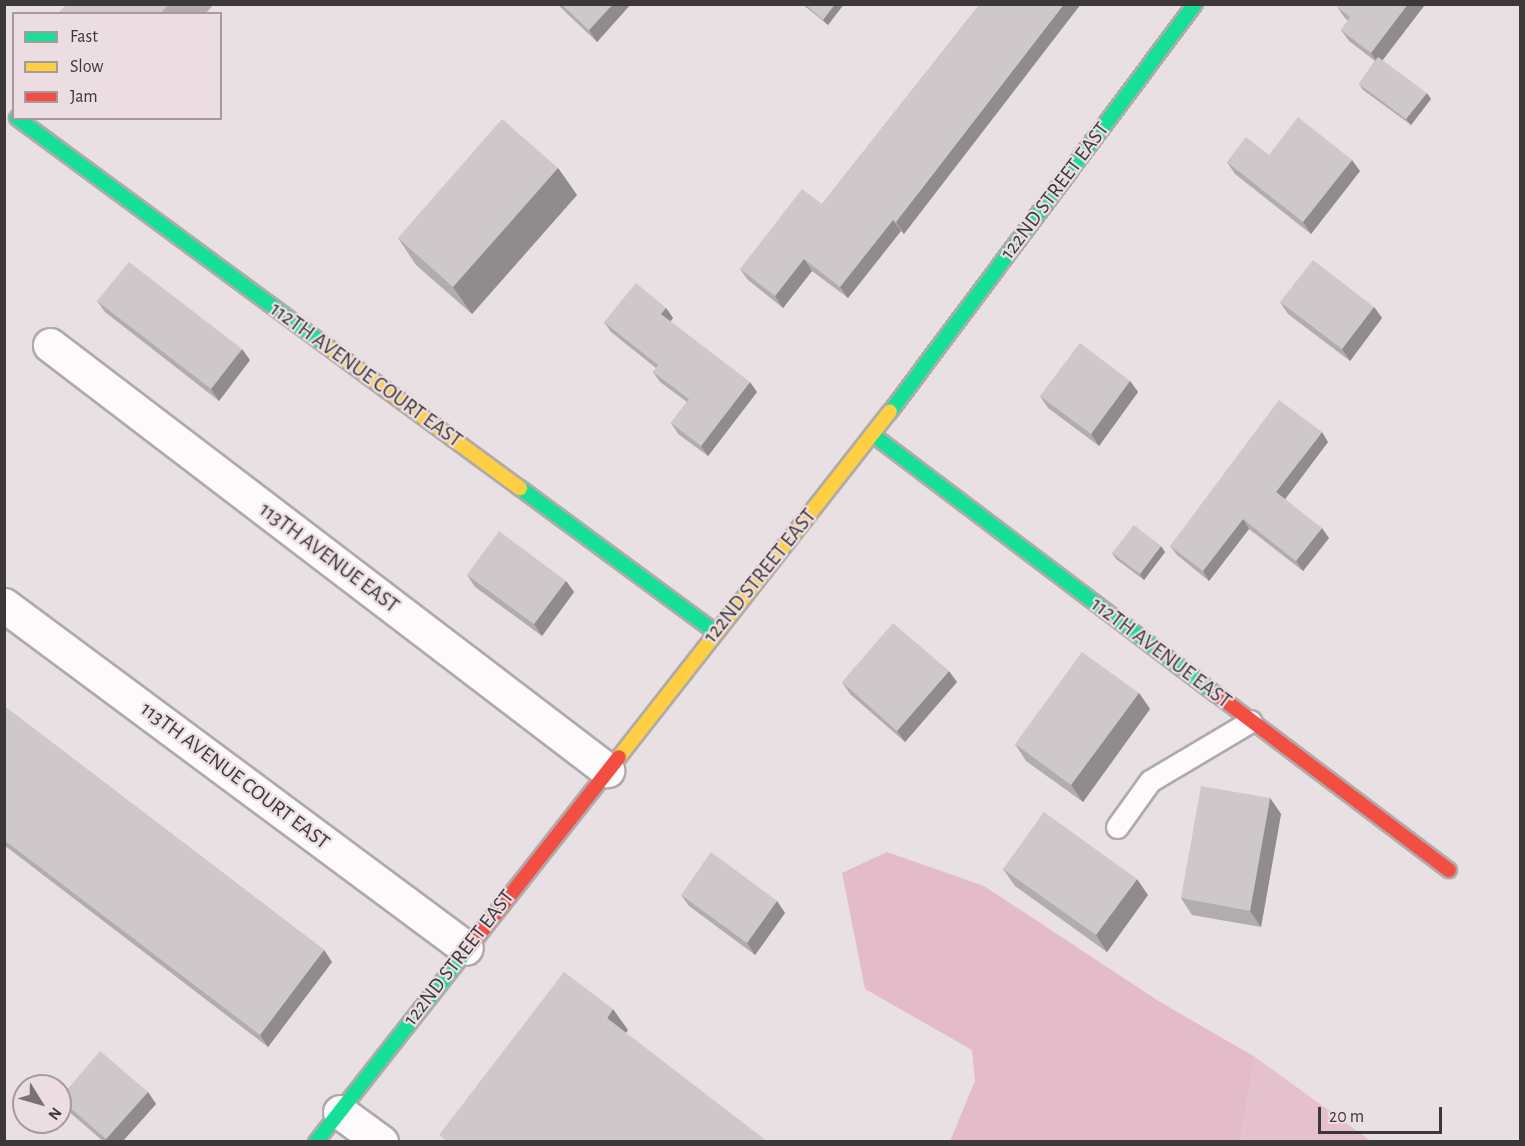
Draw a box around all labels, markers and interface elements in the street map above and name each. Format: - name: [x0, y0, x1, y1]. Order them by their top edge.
- legend: [12, 12, 222, 120]
- text: Fast: [70, 28, 98, 46]
- text: Slow: [70, 58, 103, 76]
- text: Jam: [70, 88, 98, 106]
- street label: 122ND STREET EAST: [995, 117, 1115, 265]
- street label: 112TH AVENUE COURT EAST: [265, 297, 467, 453]
- street label: 113TH AVENUE EAST: [254, 497, 404, 619]
- street label: 122ND STREET EAST: [698, 504, 822, 648]
- street label: 112TH AVENUE EAST: [1086, 592, 1236, 714]
- street label: 113TH AVENUE COURT EAST: [136, 697, 334, 855]
- street label: 122ND STREET EAST: [398, 885, 520, 1031]
- north arrow: [12, 1074, 72, 1134]
- scale bar: [1321, 1095, 1446, 1133]
- text: N: [45, 1104, 65, 1123]
- text: 20 m: [1329, 1108, 1364, 1126]

